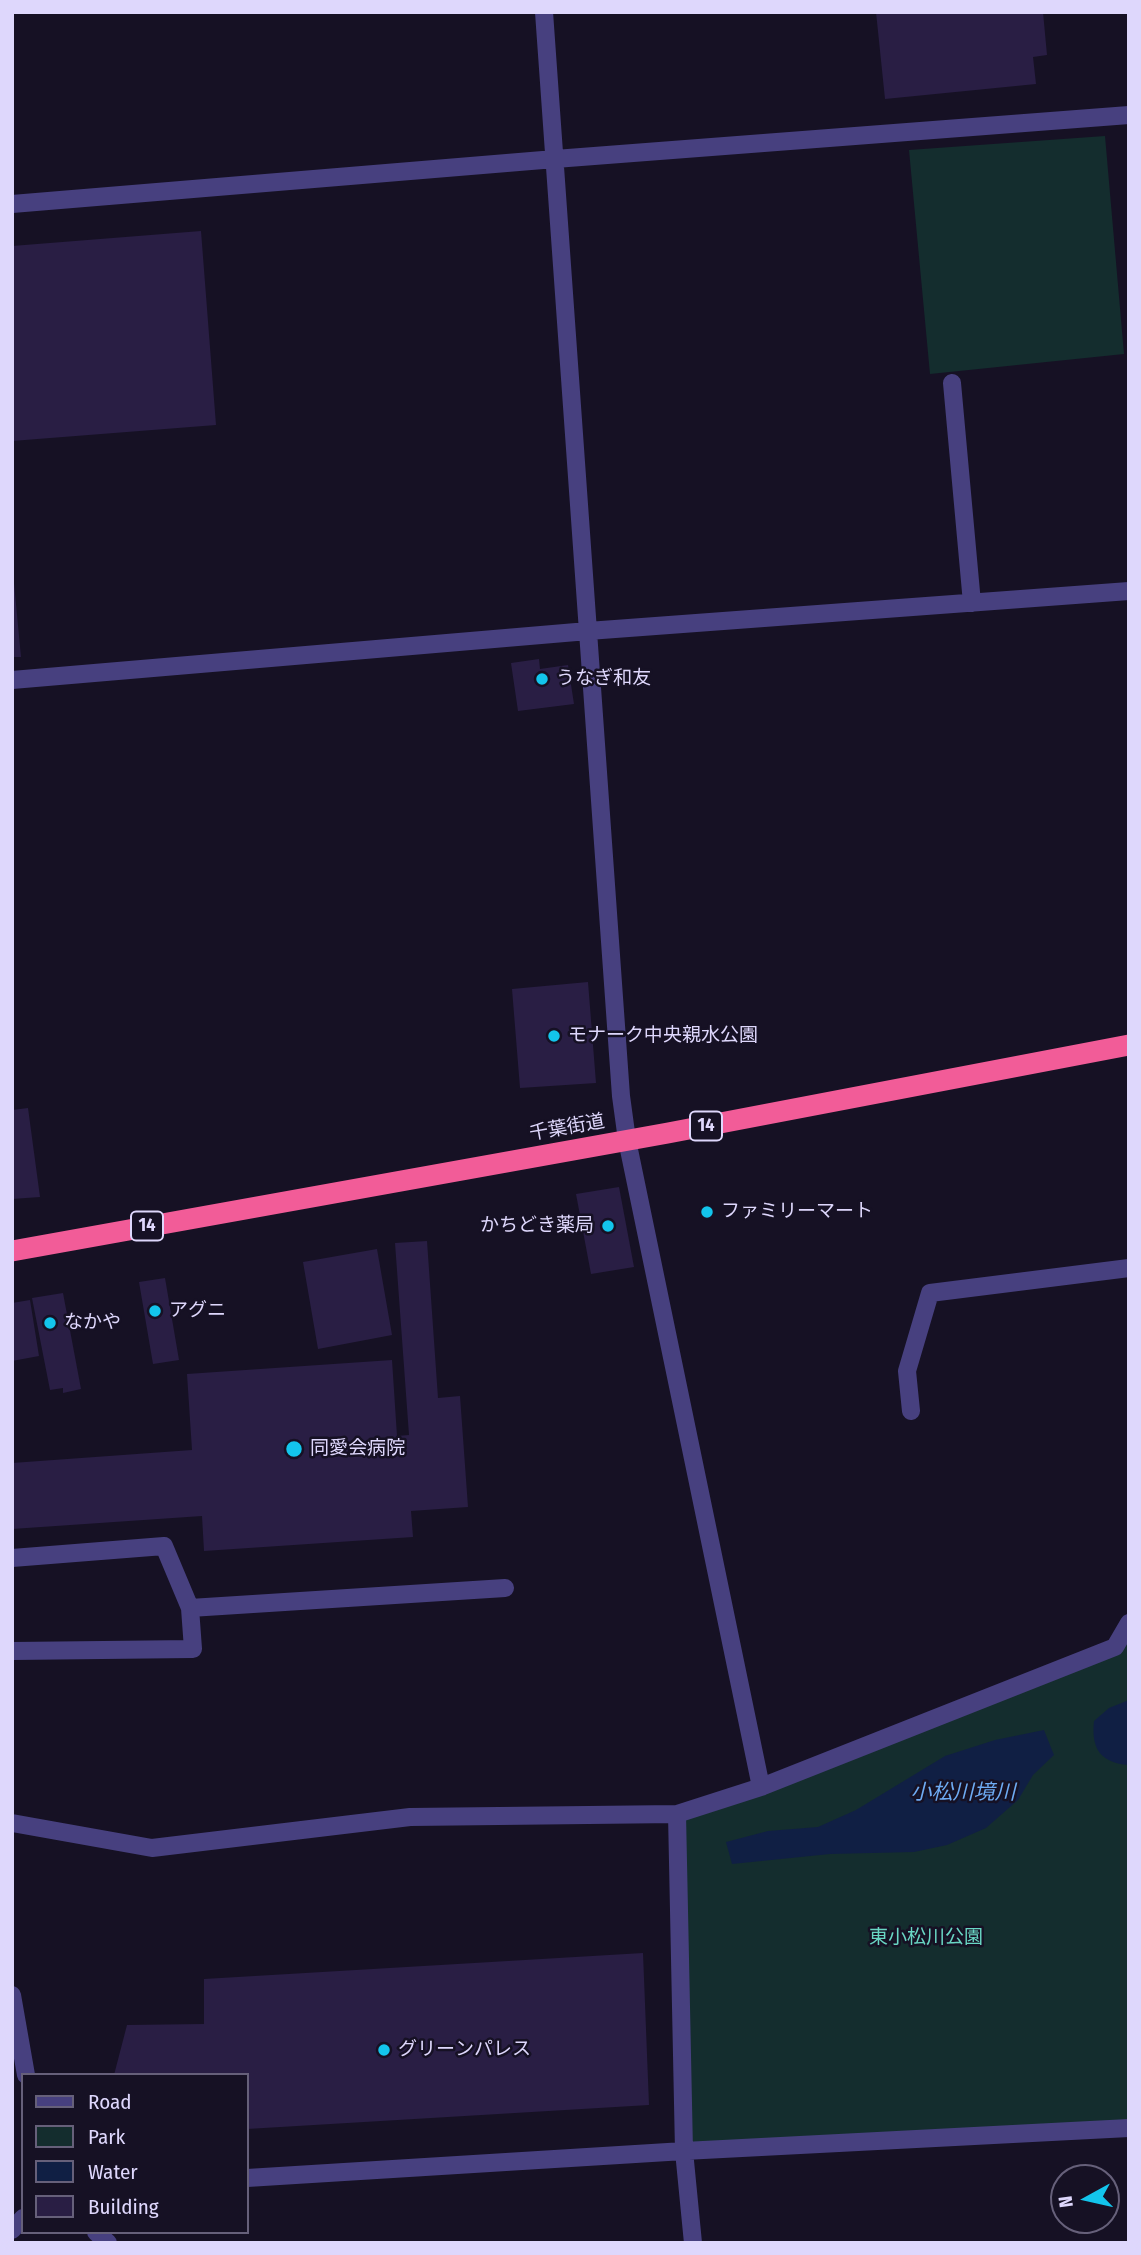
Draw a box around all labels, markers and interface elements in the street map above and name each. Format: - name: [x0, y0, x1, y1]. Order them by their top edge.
- place label: うなぎ和友: [556, 668, 651, 690]
- marker: うなぎ和友: [534, 671, 550, 687]
- place label: モナーク中央親水公園: [568, 1025, 758, 1047]
- marker: モナーク中央親水公園: [546, 1028, 562, 1044]
- street label: 千葉街道: [528, 1110, 606, 1146]
- road number: 14: [690, 1112, 722, 1140]
- place label: ファミリーマート: [721, 1201, 873, 1223]
- marker: ファミリーマート: [699, 1204, 715, 1220]
- road number: 14: [131, 1212, 163, 1240]
- place label: かちどき薬局: [480, 1215, 594, 1237]
- marker: かちどき薬局: [600, 1218, 616, 1234]
- place label: アグニ: [169, 1300, 226, 1322]
- marker: アグニ: [147, 1303, 163, 1319]
- place label: なかや: [64, 1312, 121, 1334]
- marker: なかや: [42, 1315, 58, 1331]
- place label: 同愛会病院: [310, 1438, 405, 1460]
- marker: 同愛会病院: [284, 1439, 304, 1459]
- water label: 小松川境川: [911, 1780, 1015, 1806]
- park label: 東小松川公園: [869, 1927, 983, 1949]
- place label: グリーンパレス: [398, 2039, 531, 2061]
- marker: グリーンパレス: [376, 2042, 392, 2058]
- legend: [21, 2073, 248, 2234]
- text: Road: [88, 2089, 132, 2115]
- text: Park: [88, 2124, 125, 2150]
- text: Water: [88, 2159, 138, 2185]
- north arrow: [1050, 2164, 1120, 2234]
- text: Building: [88, 2194, 159, 2220]
- text: N: [1054, 2194, 1078, 2209]

